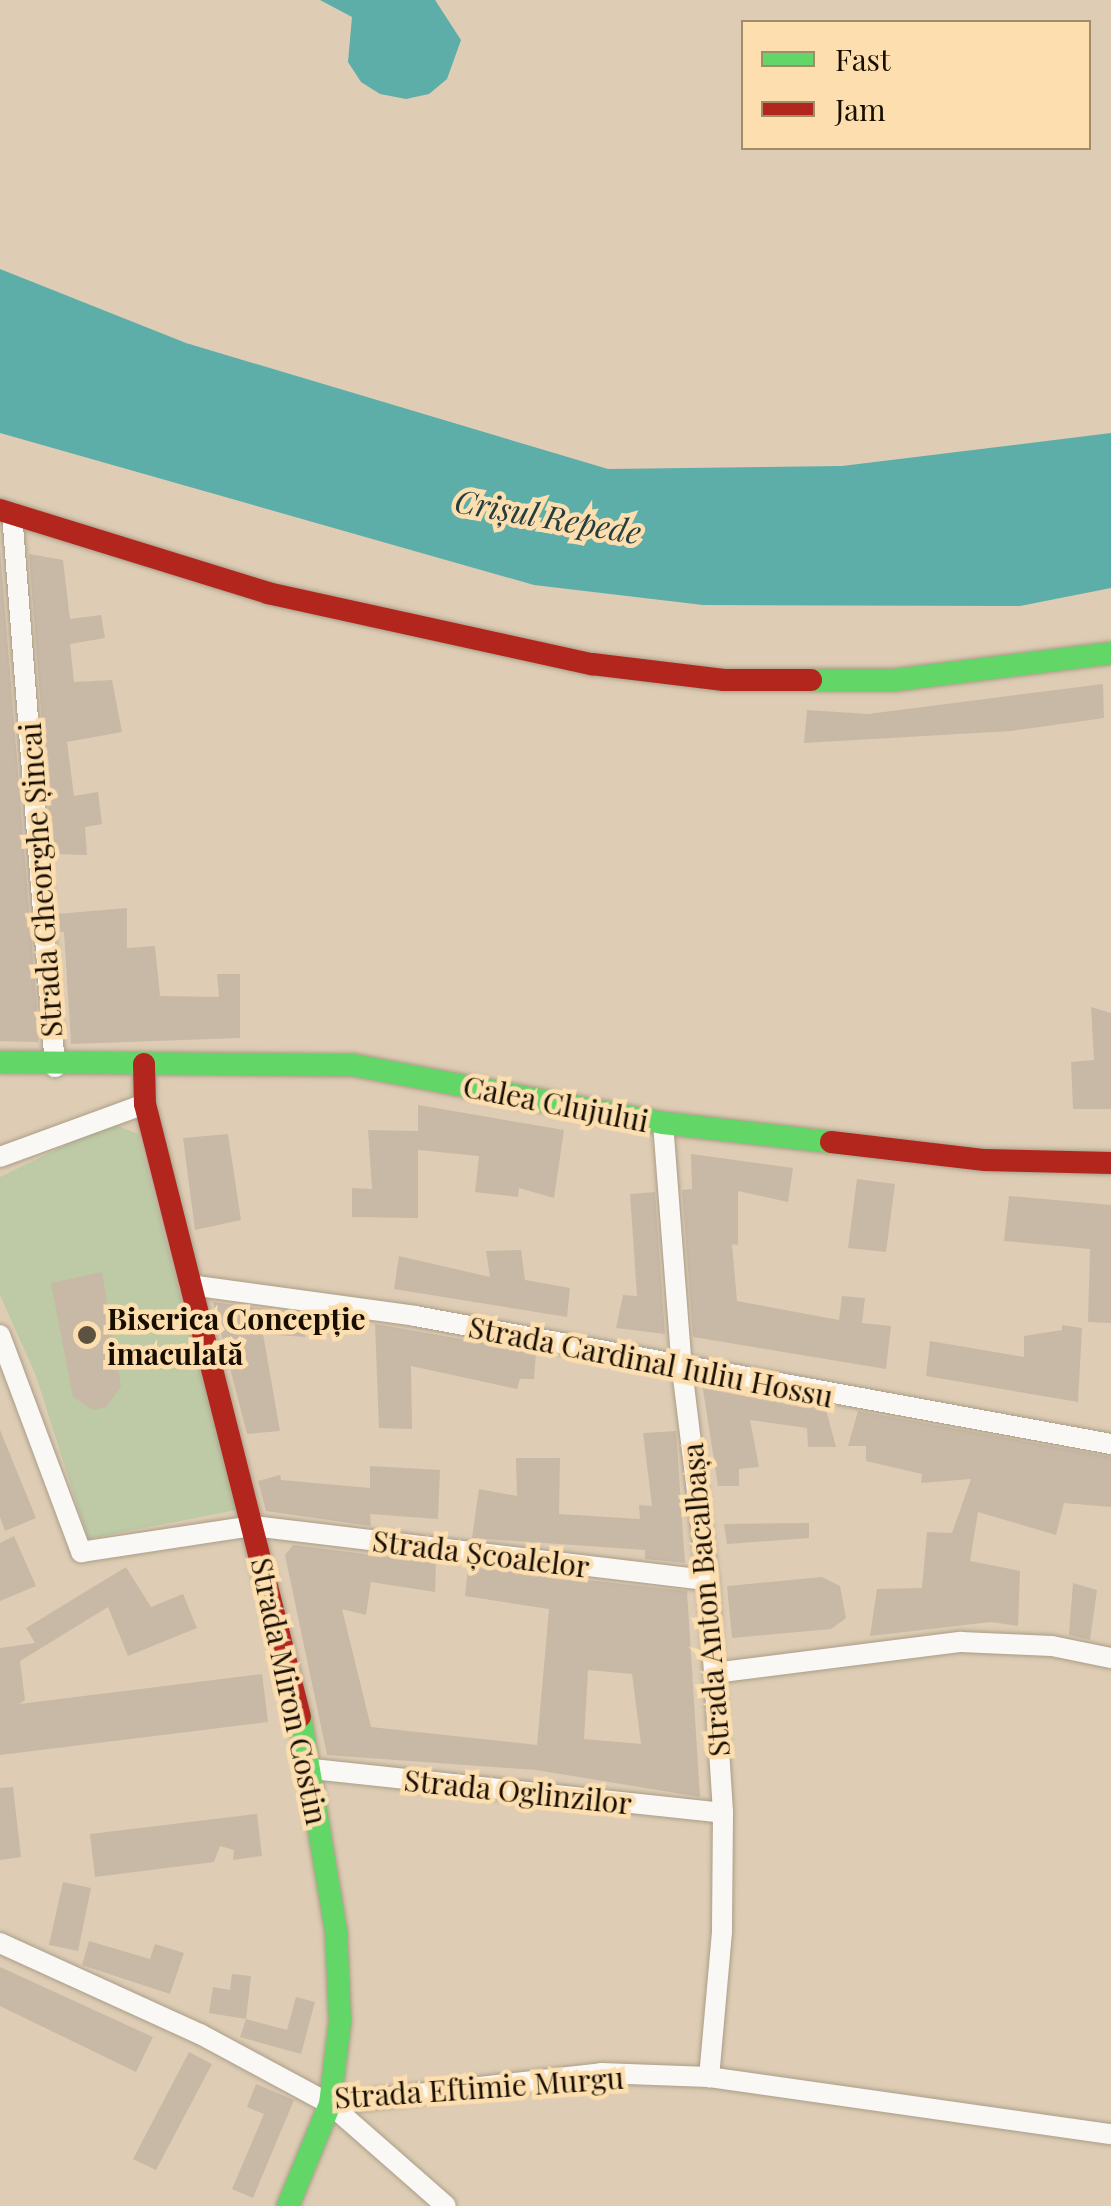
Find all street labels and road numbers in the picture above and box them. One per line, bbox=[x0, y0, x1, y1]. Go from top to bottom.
street label: Strada Gheorghe Șincai bbox=[11, 721, 69, 1039]
street label: Calea Clujului bbox=[460, 1067, 652, 1139]
street label: Strada Cardinal Iuliu Hossu bbox=[466, 1308, 836, 1414]
street label: Strada Anton Bacalbașa bbox=[673, 1441, 737, 1759]
street label: Strada Școalelor bbox=[370, 1522, 592, 1584]
street label: Strada Miron Costin bbox=[244, 1554, 336, 1828]
street label: Strada Oglinzilor bbox=[402, 1761, 634, 1821]
street label: Strada Eftimie Murgu bbox=[333, 2059, 625, 2115]

